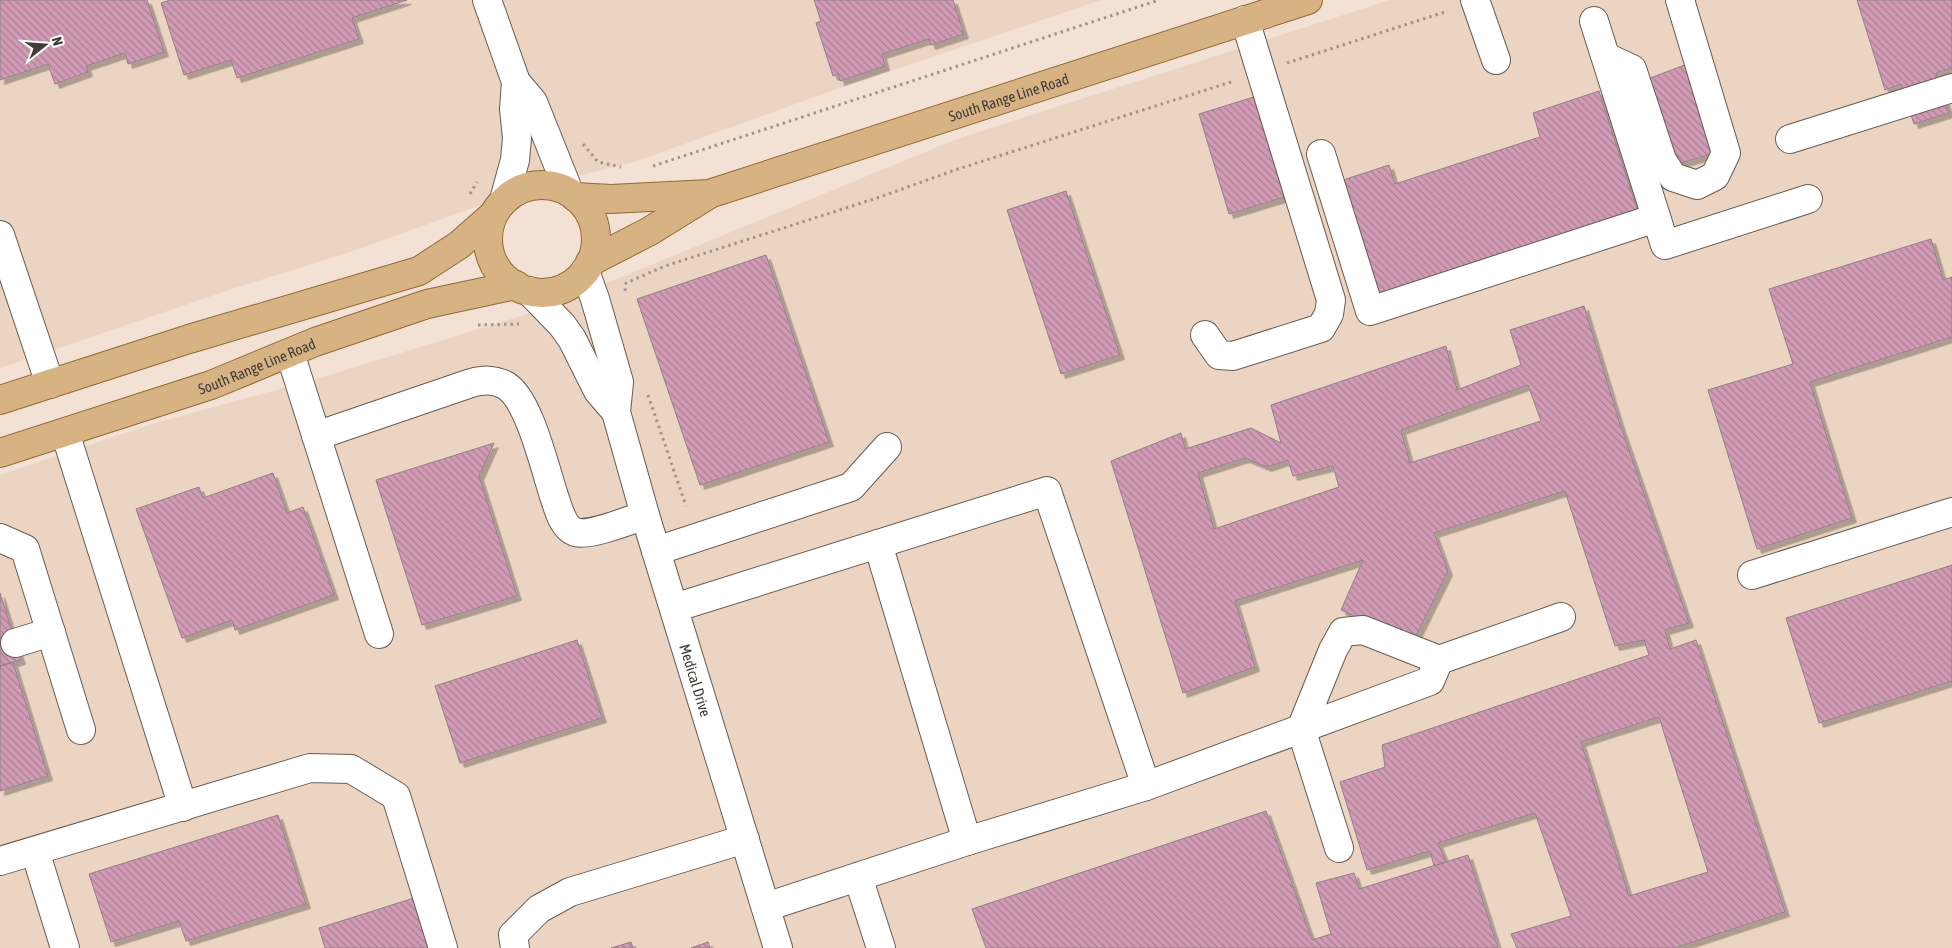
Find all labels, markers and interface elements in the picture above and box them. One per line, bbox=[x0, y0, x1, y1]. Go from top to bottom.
north arrow bbox=[20, 20, 70, 70]
text: N bbox=[49, 35, 66, 47]
street label: South Range Line Road bbox=[946, 70, 1071, 124]
street label: South Range Line Road bbox=[196, 334, 318, 397]
street label: Medical Drive bbox=[677, 642, 715, 719]

